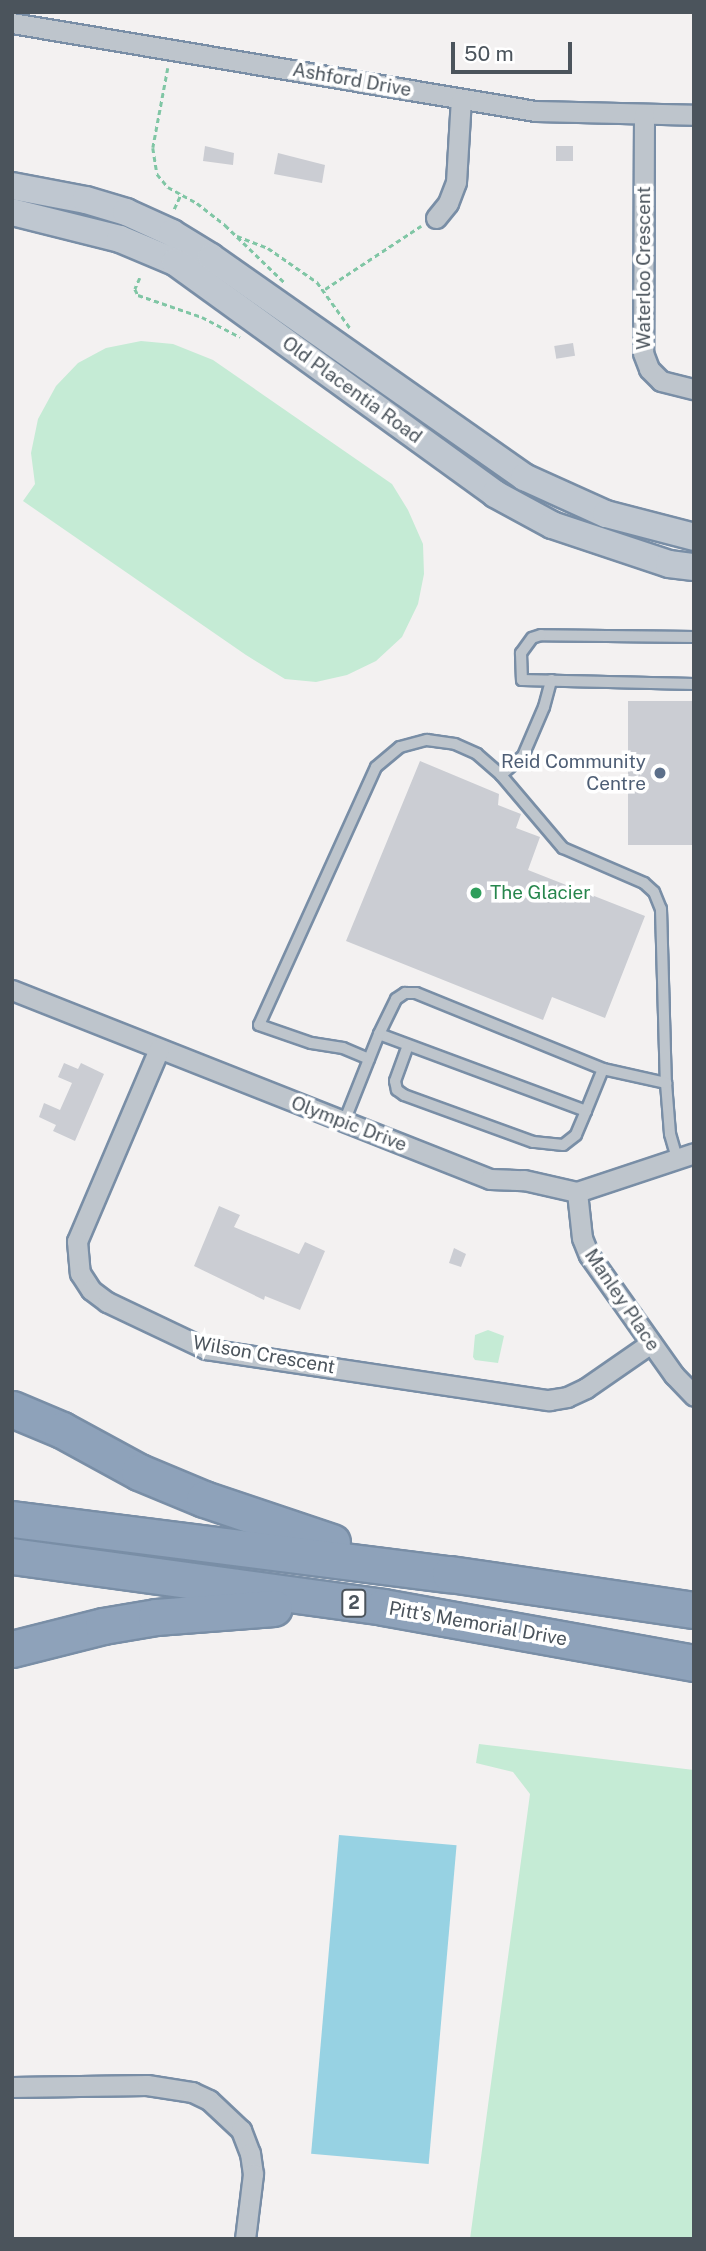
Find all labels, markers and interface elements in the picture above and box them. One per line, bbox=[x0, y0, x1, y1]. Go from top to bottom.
scale bar bbox=[454, 28, 575, 72]
text: 50 m bbox=[464, 41, 514, 66]
street label: Ashford Drive bbox=[291, 58, 413, 102]
street label: Waterloo Crescent bbox=[633, 186, 655, 350]
street label: Old Placentia Road bbox=[278, 332, 426, 448]
place label: Reid Community Centre bbox=[501, 751, 646, 795]
marker: Reid Community Centre bbox=[652, 765, 668, 781]
place label: The Glacier bbox=[490, 882, 591, 904]
marker: The Glacier bbox=[468, 885, 484, 901]
street label: Olympic Drive bbox=[288, 1091, 410, 1157]
street label: Manley Place bbox=[579, 1245, 665, 1355]
street label: Wilson Crescent bbox=[191, 1331, 337, 1379]
road number: 2 bbox=[340, 1588, 368, 1618]
street label: Pitt's Memorial Drive bbox=[387, 1597, 569, 1651]

